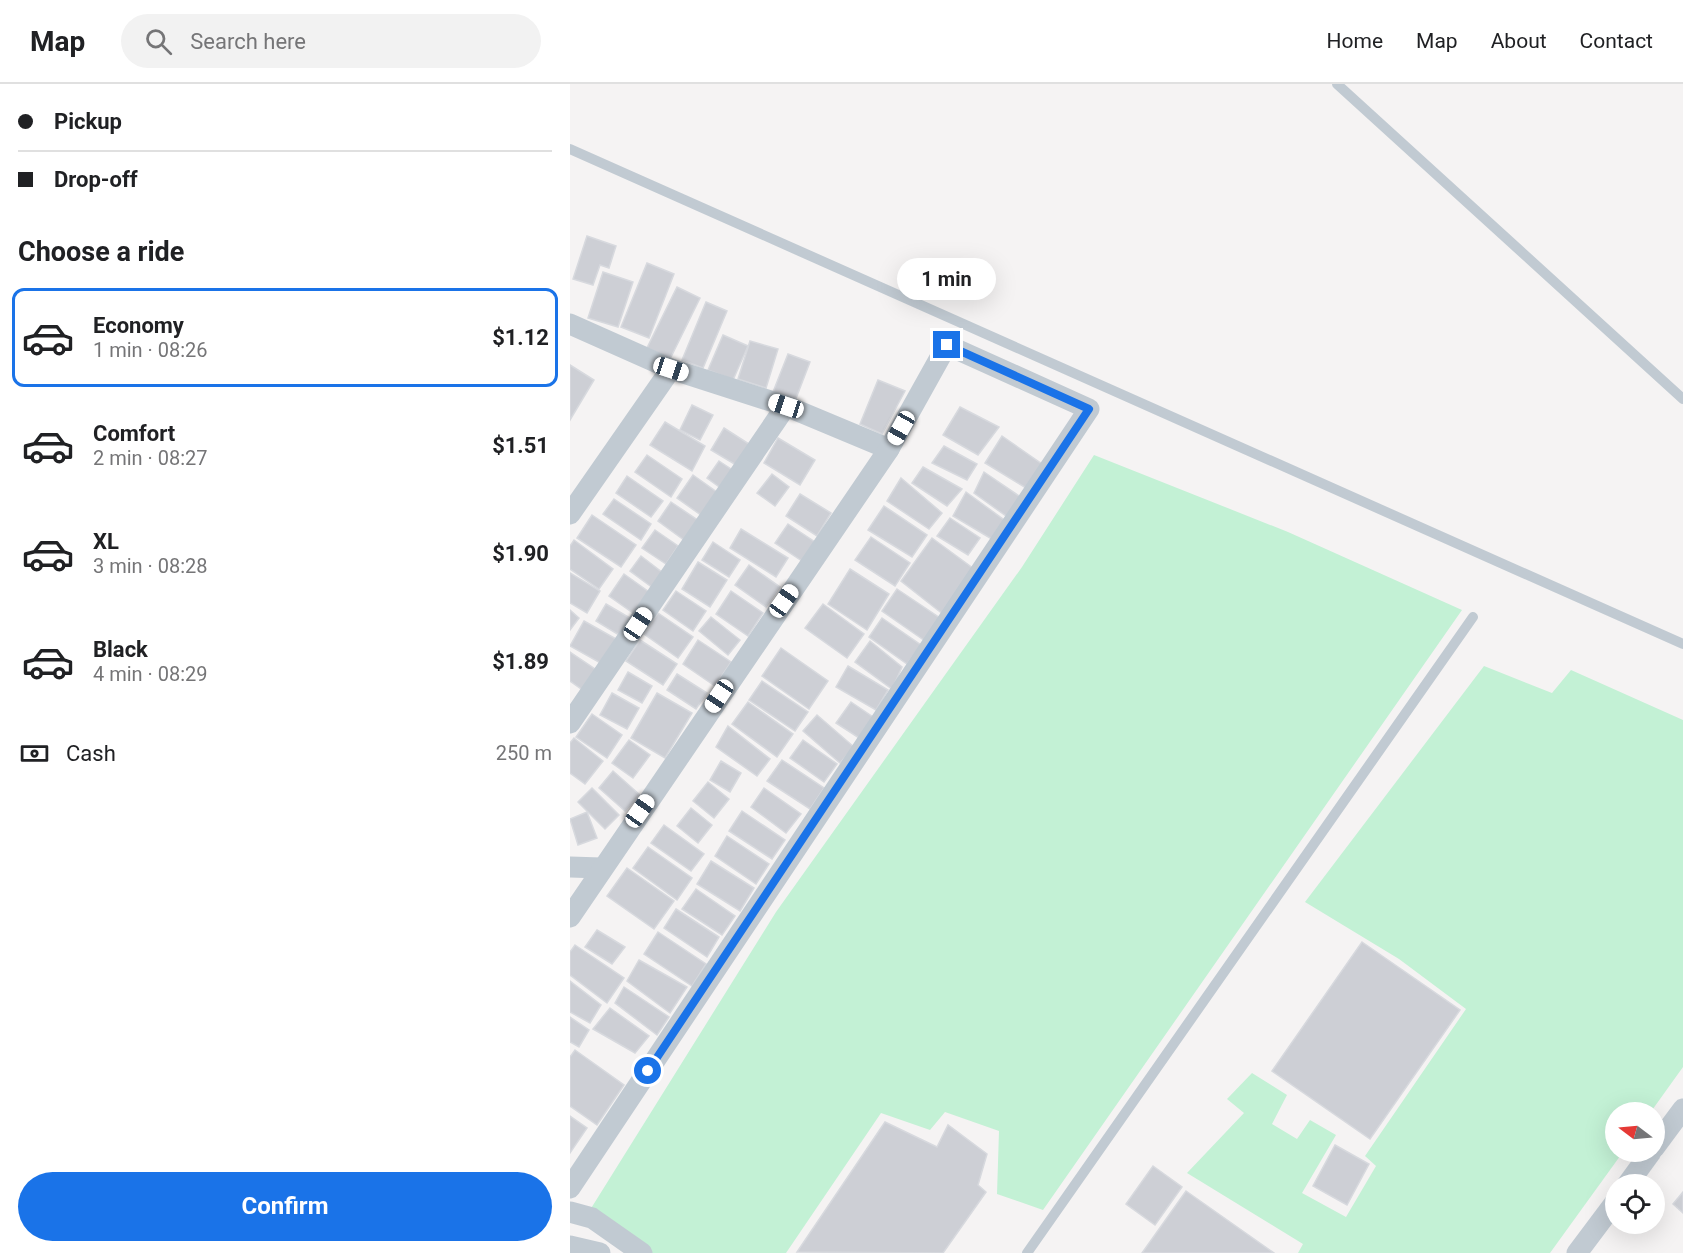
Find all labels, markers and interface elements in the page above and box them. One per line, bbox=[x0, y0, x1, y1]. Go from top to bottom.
search box bbox=[121, 14, 541, 68]
text: Map bbox=[30, 25, 85, 58]
icon: search bbox=[142, 25, 175, 58]
text: Search here bbox=[190, 29, 306, 54]
text: Home bbox=[1327, 29, 1383, 53]
text: Map bbox=[1416, 29, 1458, 53]
text: About bbox=[1491, 29, 1547, 53]
text: Contact bbox=[1580, 29, 1653, 53]
text: Pickup bbox=[54, 109, 122, 134]
text: Drop-off bbox=[54, 167, 138, 192]
text: Choose a ride bbox=[18, 236, 184, 268]
callout: 1 min bbox=[898, 258, 997, 300]
text: 1 min bbox=[921, 267, 972, 291]
icon: car bbox=[21, 311, 75, 365]
text: Economy bbox=[93, 313, 184, 338]
text: $1.12 bbox=[492, 325, 549, 350]
route end bbox=[933, 331, 960, 358]
text: 1 min · 08:26 bbox=[93, 338, 208, 362]
car bbox=[651, 355, 691, 383]
car bbox=[766, 392, 806, 420]
car bbox=[884, 408, 918, 448]
icon: car bbox=[21, 419, 75, 473]
text: Comfort bbox=[93, 421, 175, 446]
text: $1.51 bbox=[492, 433, 549, 458]
text: 2 min · 08:27 bbox=[93, 446, 208, 470]
icon: car bbox=[21, 527, 75, 581]
text: XL bbox=[93, 529, 119, 554]
text: $1.90 bbox=[492, 541, 549, 566]
text: 3 min · 08:28 bbox=[93, 554, 208, 578]
car bbox=[766, 581, 802, 621]
car bbox=[620, 604, 656, 644]
icon: car bbox=[21, 635, 75, 689]
text: Black bbox=[93, 637, 148, 662]
text: $1.89 bbox=[492, 649, 549, 674]
text: 4 min · 08:29 bbox=[93, 662, 208, 686]
car bbox=[701, 676, 737, 716]
icon: cash bbox=[18, 737, 51, 770]
text: Cash bbox=[66, 741, 116, 766]
text: 250 m bbox=[496, 741, 552, 765]
car bbox=[622, 791, 658, 831]
route start bbox=[634, 1057, 661, 1084]
north arrow bbox=[1605, 1102, 1665, 1162]
map controls bbox=[1605, 1102, 1665, 1234]
button: Confirm bbox=[18, 1172, 552, 1241]
button: locate bbox=[1605, 1174, 1665, 1234]

